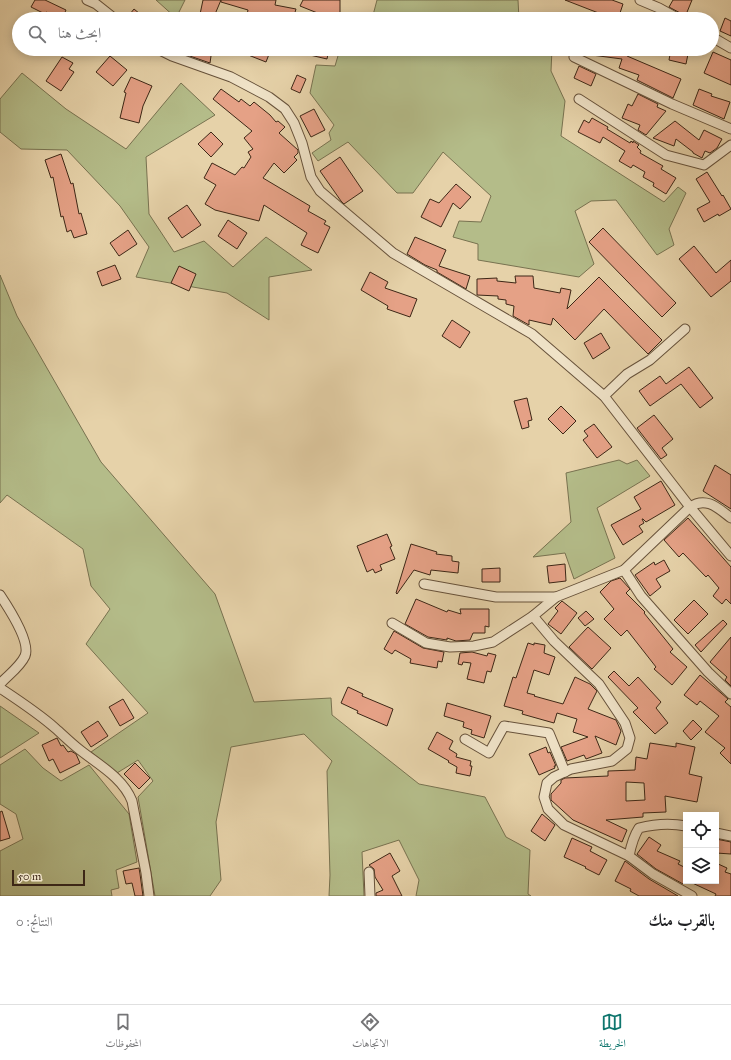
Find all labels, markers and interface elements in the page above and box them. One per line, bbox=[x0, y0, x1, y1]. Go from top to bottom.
search box bbox=[12, 12, 719, 56]
icon: search bbox=[26, 23, 48, 45]
text: ابحث هنا bbox=[58, 24, 101, 42]
map controls bbox=[683, 812, 719, 884]
button: locate bbox=[683, 812, 719, 848]
button: layers bbox=[683, 848, 719, 884]
scale bar bbox=[12, 868, 85, 887]
text: 50 m bbox=[18, 870, 41, 883]
text: بالقرب منك bbox=[649, 910, 715, 931]
text: النتائج: 0 bbox=[16, 914, 52, 930]
tab: المحفوظات bbox=[105, 1011, 141, 1054]
tab: الاتجاهات bbox=[352, 1011, 389, 1054]
tab: الخريطة bbox=[599, 1011, 626, 1054]

